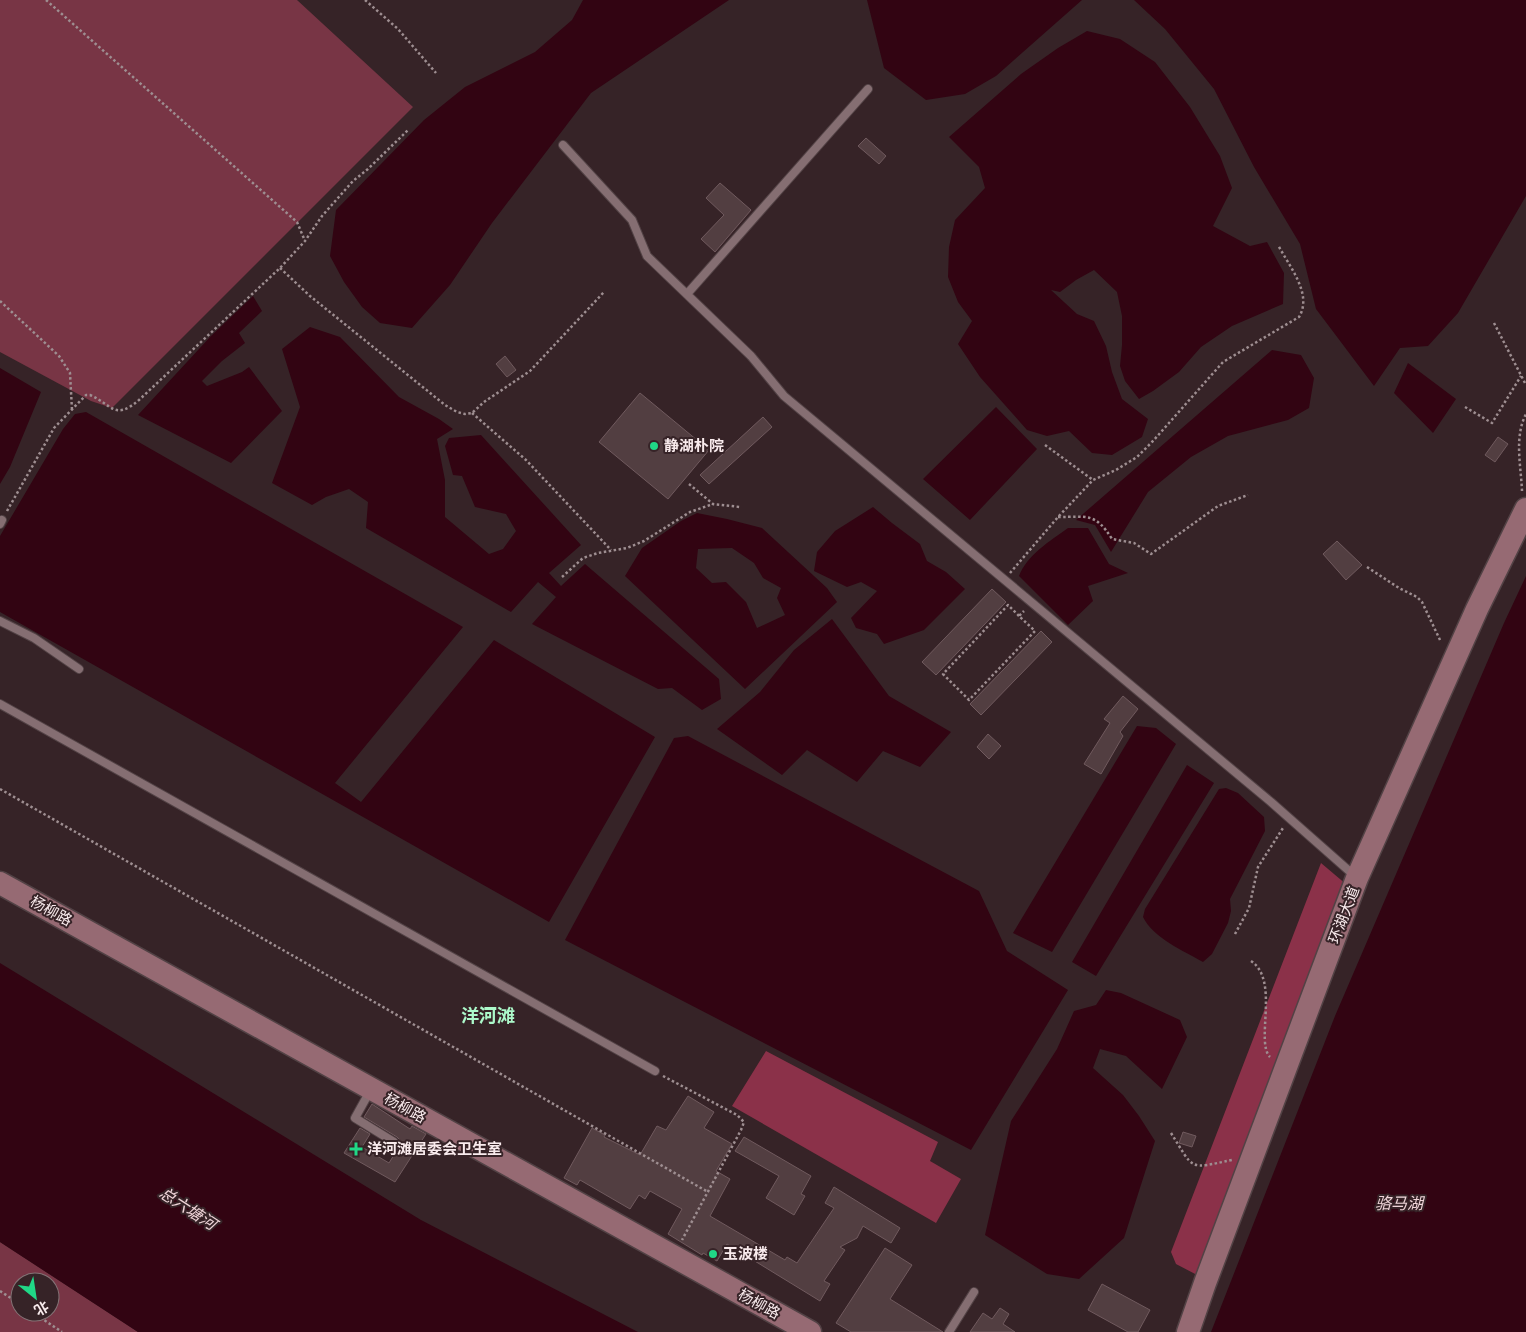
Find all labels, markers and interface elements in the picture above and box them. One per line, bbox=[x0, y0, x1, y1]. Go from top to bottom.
place label: 静湖朴院 bbox=[664, 437, 724, 454]
marker: 静湖朴院 bbox=[648, 440, 660, 452]
street label: 环湖大道 bbox=[1325, 884, 1362, 946]
street label: 杨柳路 bbox=[27, 892, 75, 929]
district label: 洋河滩 bbox=[461, 1005, 515, 1026]
street label: 杨柳路 bbox=[381, 1089, 429, 1126]
place label: 洋河滩居委会卫生室 bbox=[367, 1140, 502, 1157]
marker: 洋河滩居委会卫生室 bbox=[349, 1142, 363, 1156]
water label: 总六塘河 bbox=[156, 1183, 222, 1235]
water label: 骆马湖 bbox=[1375, 1194, 1426, 1213]
place label: 玉波楼 bbox=[723, 1245, 768, 1262]
marker: 玉波楼 bbox=[707, 1248, 719, 1260]
north arrow bbox=[10, 1272, 60, 1322]
street label: 杨柳路 bbox=[735, 1285, 783, 1322]
text: 北 bbox=[31, 1298, 52, 1319]

